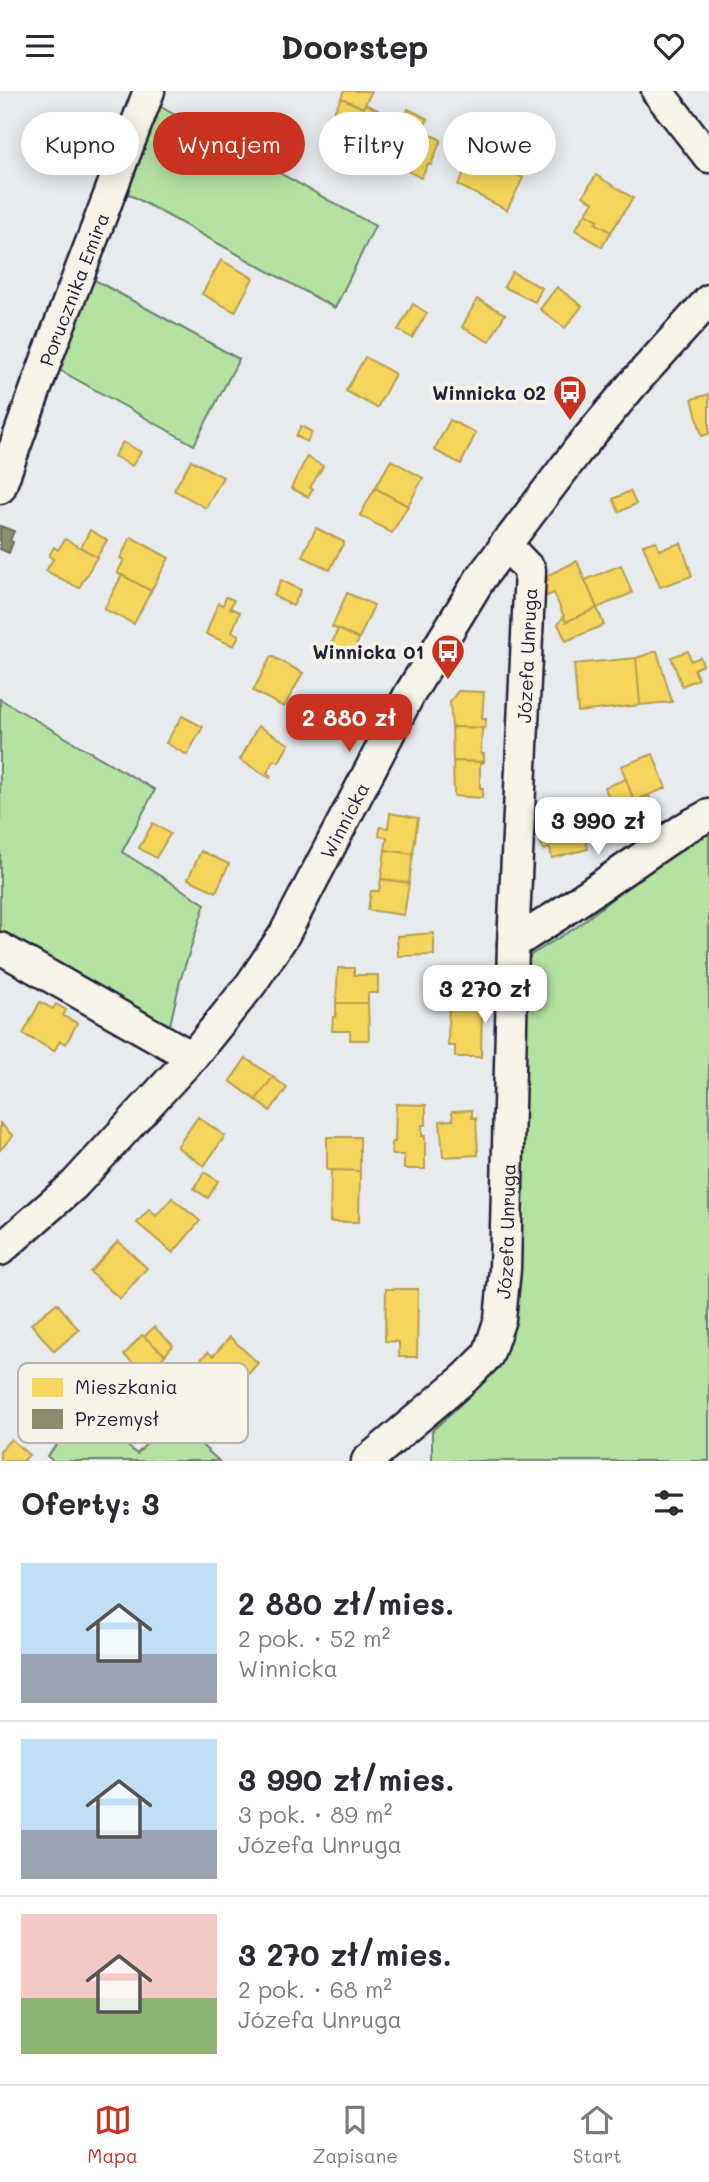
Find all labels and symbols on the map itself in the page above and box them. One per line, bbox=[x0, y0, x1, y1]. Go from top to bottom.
street label: Porucznika Emira bbox=[33, 209, 114, 369]
bus stop icon: Winnicka 02 bbox=[551, 373, 589, 422]
place label: Winnicka 02 bbox=[432, 380, 546, 405]
street label: Józefa Unruga bbox=[511, 587, 542, 724]
bus stop icon: Winnicka 01 bbox=[429, 632, 467, 681]
place label: Winnicka 01 bbox=[312, 639, 424, 664]
pin: 2 880 zł bbox=[277, 695, 421, 754]
street label: Winnicka bbox=[314, 778, 374, 863]
pin: 3 990 zł bbox=[526, 797, 670, 857]
pin: 3 270 zł bbox=[413, 965, 557, 1025]
street label: Józefa Unruga bbox=[490, 1163, 520, 1300]
legend bbox=[18, 1363, 248, 1443]
text: Mieszkania bbox=[75, 1374, 178, 1399]
text: Przemysł bbox=[75, 1406, 159, 1431]

